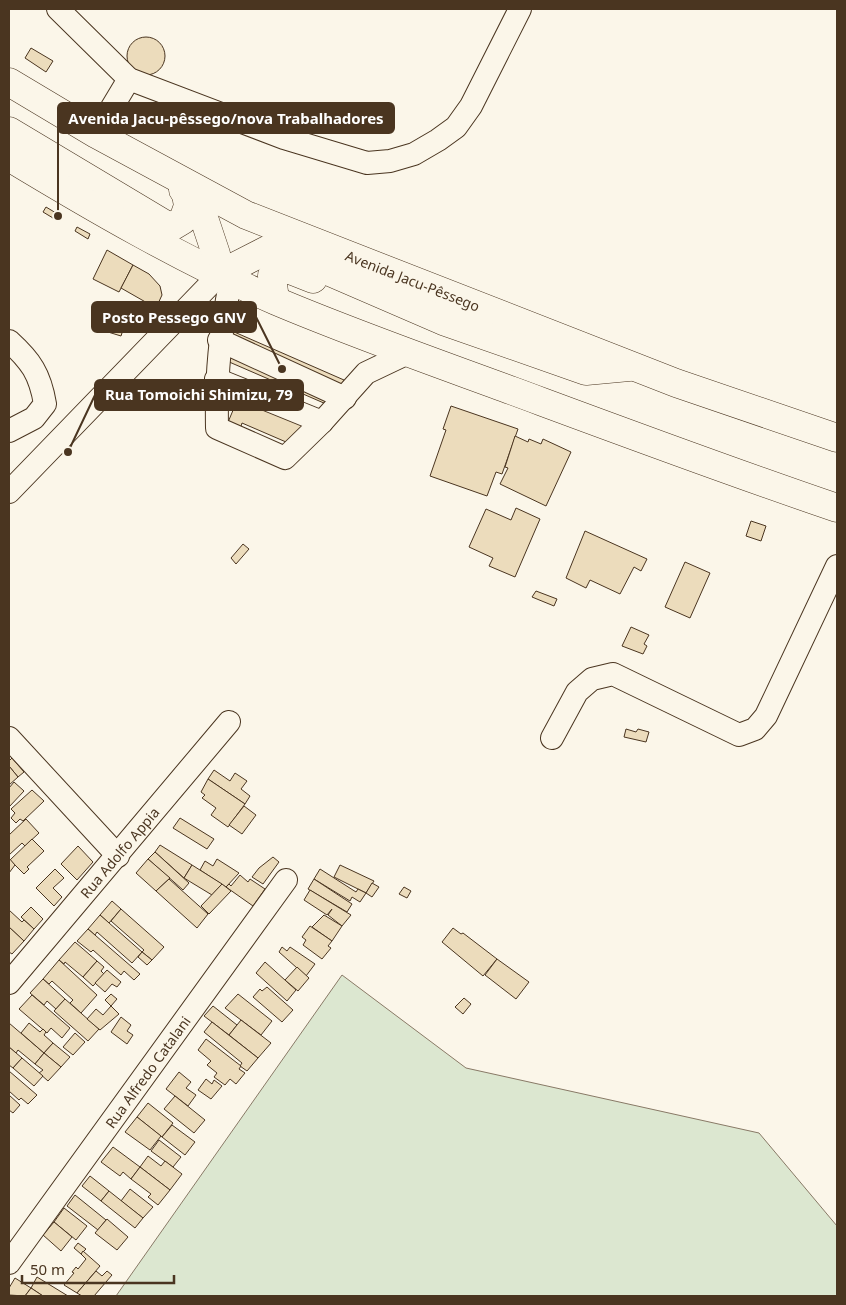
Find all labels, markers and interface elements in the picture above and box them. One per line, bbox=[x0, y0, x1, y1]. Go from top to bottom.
callout: Avenida Jacu-pêssego/nova Trabalhadores bbox=[58, 103, 394, 133]
text: Avenida Jacu-pêssego/nova Trabalhadores bbox=[68, 108, 384, 128]
street label: Avenida Jacu-Pêssego bbox=[343, 245, 483, 315]
callout: Posto Pessego GNV bbox=[92, 302, 256, 332]
text: Posto Pessego GNV bbox=[102, 307, 246, 327]
callout: Rua Tomoichi Shimizu, 79 bbox=[95, 380, 303, 410]
text: Rua Tomoichi Shimizu, 79 bbox=[105, 384, 293, 404]
street label: Rua Adolfo Appia bbox=[75, 803, 163, 902]
street label: Rua Alfredo Catalani bbox=[100, 1012, 194, 1132]
scale bar bbox=[22, 1252, 175, 1284]
text: 50 m bbox=[30, 1259, 65, 1279]

